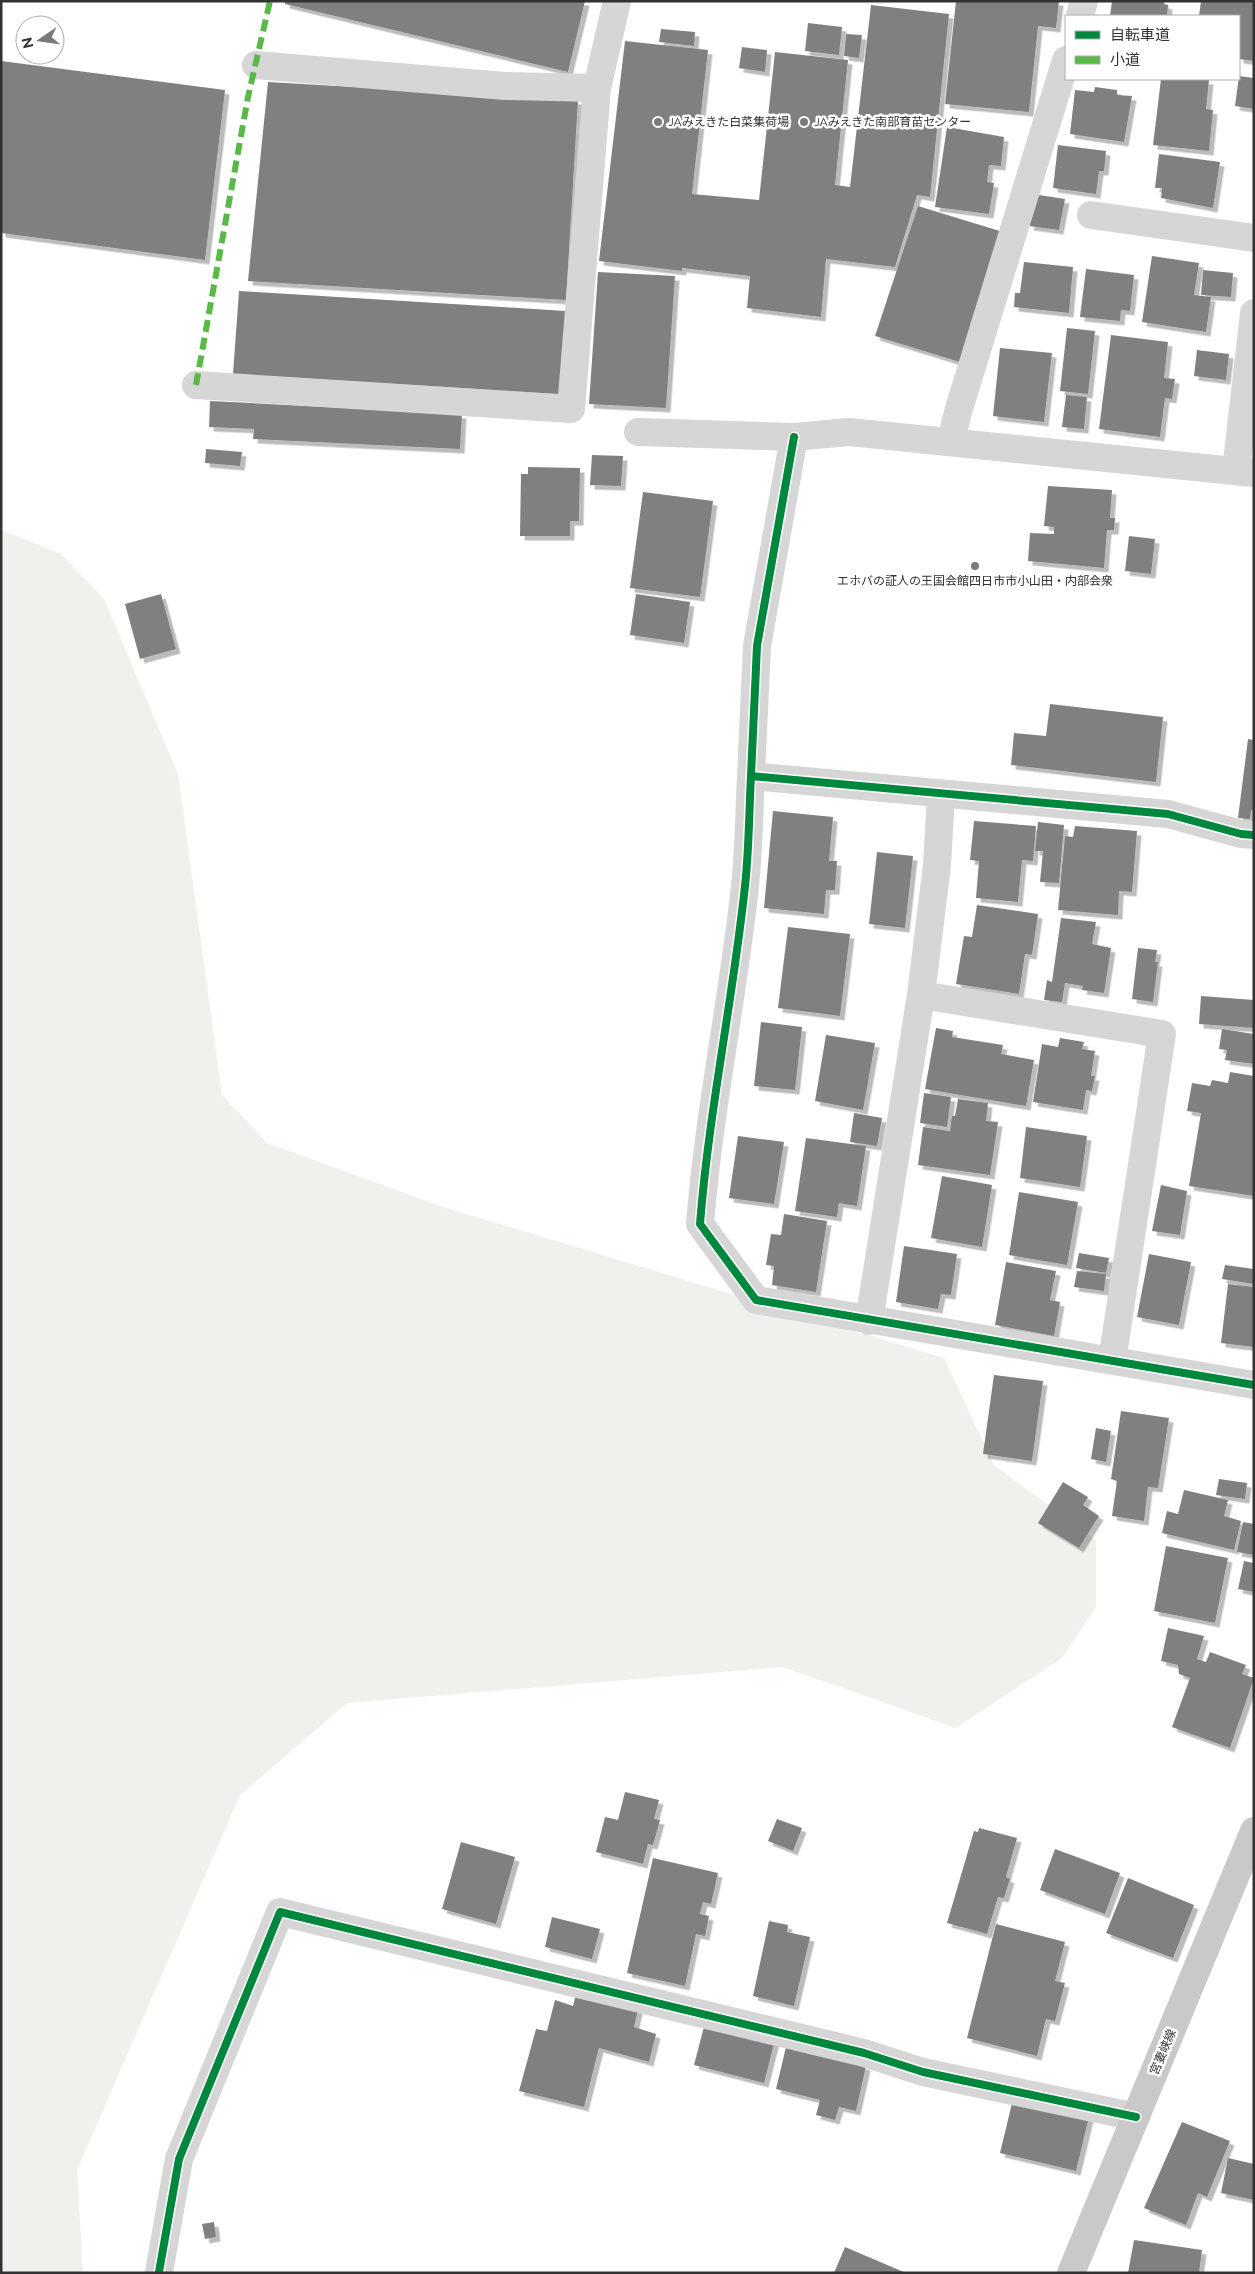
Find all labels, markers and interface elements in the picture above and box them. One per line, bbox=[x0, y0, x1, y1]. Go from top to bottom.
north arrow bbox=[15, 15, 65, 65]
legend bbox=[1065, 15, 1240, 80]
text: 自転車道 bbox=[1110, 26, 1170, 44]
text: N bbox=[18, 36, 36, 50]
text: 小道 bbox=[1110, 51, 1140, 69]
place label: JAみえきた白菜集荷場 bbox=[668, 115, 789, 129]
place label: JAみえきた南部育苗センター bbox=[814, 115, 971, 129]
marker: JAみえきた白菜集荷場 bbox=[652, 116, 664, 128]
marker: JAみえきた南部育苗センター bbox=[798, 116, 810, 128]
marker: エホバの証人の王国会館四日市市小山田・内部会衆 bbox=[969, 560, 981, 572]
place label: エホバの証人の王国会館四日市市小山田・内部会衆 bbox=[837, 574, 1113, 588]
street label: 宮妻峡線 bbox=[1147, 2027, 1179, 2077]

